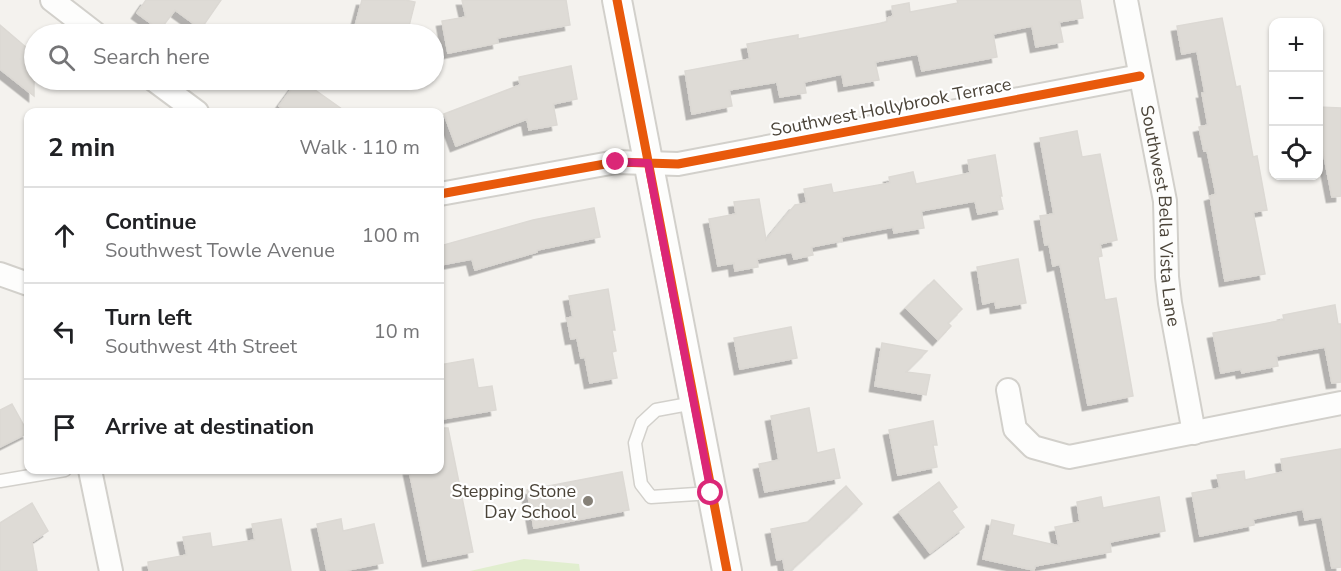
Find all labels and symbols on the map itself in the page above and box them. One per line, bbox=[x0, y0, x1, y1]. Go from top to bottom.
street label: Southwest Hollybrook Terrace bbox=[769, 72, 1013, 142]
street label: Southwest Bella Vista Lane bbox=[1135, 103, 1186, 328]
route end bbox=[602, 148, 628, 174]
place label: Stepping Stone Day School bbox=[452, 479, 577, 524]
route start bbox=[697, 479, 723, 505]
marker: Stepping Stone Day School bbox=[581, 494, 595, 508]

